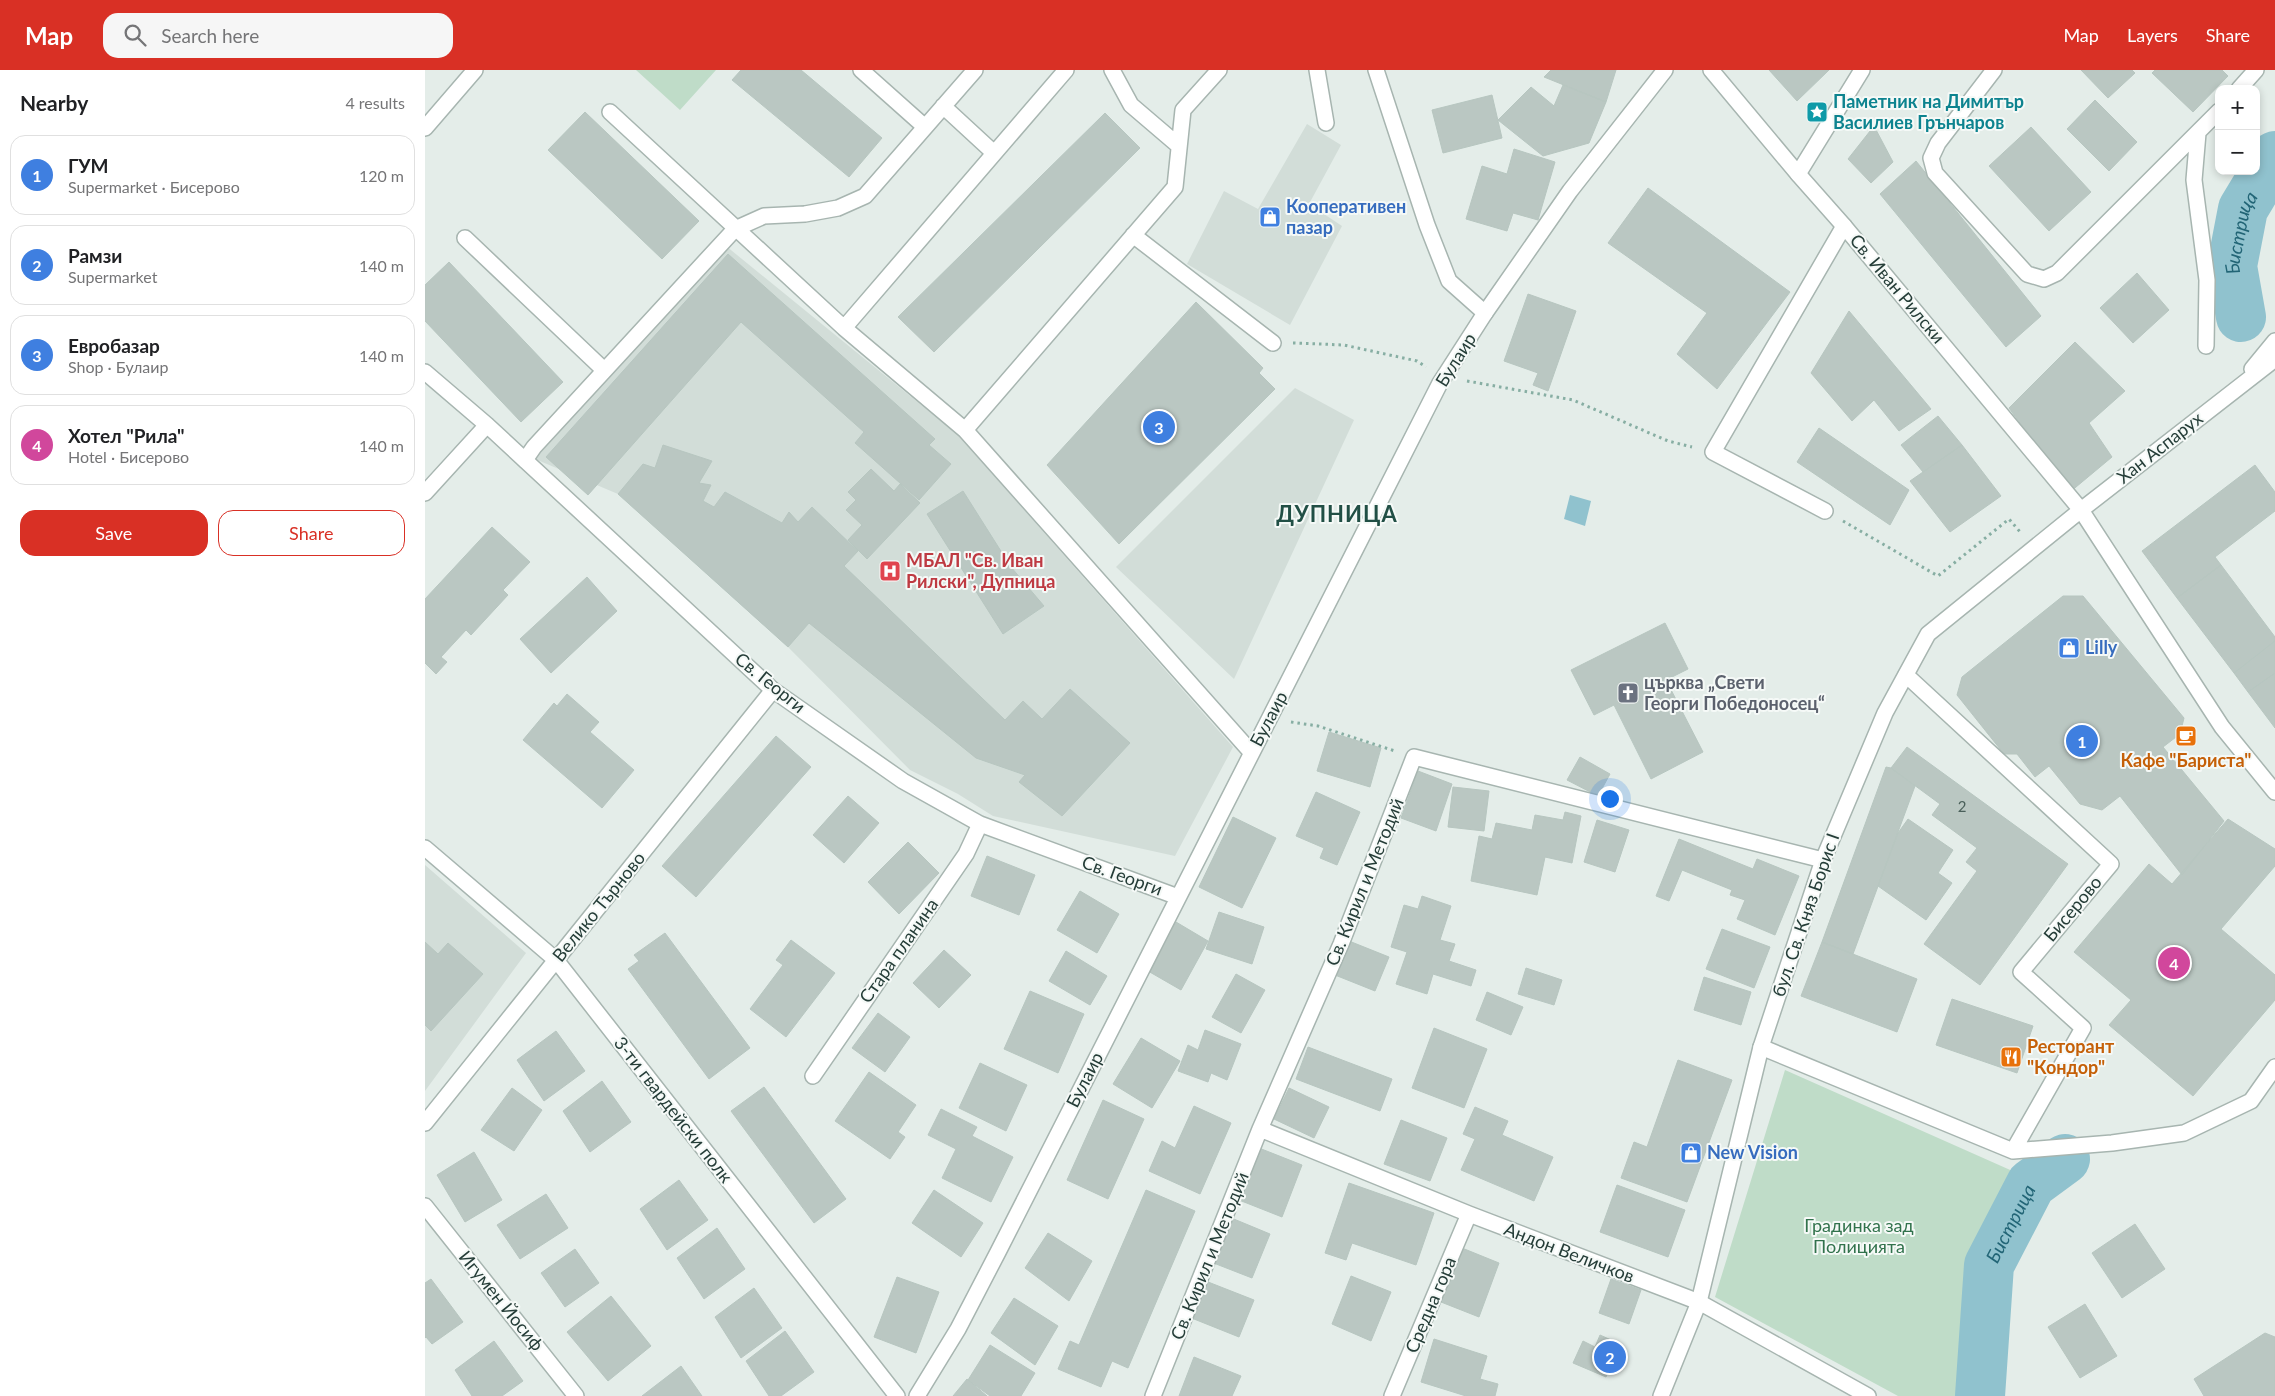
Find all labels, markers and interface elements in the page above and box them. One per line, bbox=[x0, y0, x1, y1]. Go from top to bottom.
search box bbox=[103, 13, 453, 58]
text: Map bbox=[25, 21, 73, 50]
icon: search bbox=[121, 21, 149, 49]
text: Search here bbox=[161, 24, 259, 47]
text: Map bbox=[2063, 24, 2099, 46]
text: Layers bbox=[2127, 24, 2178, 46]
text: Share bbox=[2206, 24, 2250, 46]
map controls bbox=[2215, 85, 2260, 175]
button: + bbox=[2215, 85, 2260, 130]
text: Nearby bbox=[20, 90, 88, 115]
place label: Паметник на Димитър Василиев Грънчаров bbox=[1833, 90, 2024, 133]
text: 4 results bbox=[345, 93, 405, 112]
place icon: Паметник на Димитър Василиев Грънчаров bbox=[1805, 100, 1829, 124]
button: − bbox=[2215, 130, 2260, 175]
text: ГУМ bbox=[68, 154, 109, 177]
text: 1 bbox=[32, 166, 42, 185]
text: 120 m bbox=[359, 166, 404, 185]
text: Supermarket · Бисерово bbox=[68, 177, 240, 196]
water label: Бистрица bbox=[2220, 187, 2262, 276]
place label: Кооперативен пазар bbox=[1286, 195, 1406, 238]
shop icon: Кооперативен пазар bbox=[1258, 205, 1282, 229]
street label: Св. Иван Рилски bbox=[1846, 229, 1950, 347]
text: Рамзи bbox=[68, 244, 122, 267]
text: 2 bbox=[32, 256, 42, 275]
text: 140 m bbox=[359, 256, 404, 275]
text: Supermarket bbox=[68, 267, 157, 286]
street label: Булаир bbox=[1430, 329, 1480, 390]
text: Евробазар bbox=[68, 334, 160, 357]
text: 3 bbox=[32, 346, 42, 365]
text: 140 m bbox=[359, 346, 404, 365]
text: Shop · Булаир bbox=[68, 357, 168, 376]
street label: Хан Аспарух bbox=[2112, 407, 2207, 488]
pin: 3 bbox=[1143, 408, 1175, 446]
text: Хотел "Рила" bbox=[68, 424, 185, 447]
text: 4 bbox=[32, 436, 42, 455]
text: 140 m bbox=[359, 436, 404, 455]
text: Hotel · Бисерово bbox=[68, 447, 189, 466]
district label: ДУПНИЦА bbox=[1276, 500, 1398, 527]
button: Save bbox=[20, 510, 208, 556]
button: Share bbox=[218, 510, 405, 556]
place label: МБАЛ "Св. Иван Рилски", Дупница bbox=[906, 549, 1055, 592]
hospital icon: МБАЛ "Св. Иван Рилски", Дупница bbox=[878, 559, 902, 583]
shop icon: Lilly bbox=[2057, 636, 2081, 660]
place label: Lilly bbox=[2085, 636, 2118, 658]
street label: Св. Георги bbox=[731, 647, 810, 717]
place label: църква „Свети Георги Победоносец“ bbox=[1644, 671, 1825, 714]
church icon: църква „Свети Георги Победоносец“ bbox=[1616, 681, 1640, 705]
street label: Булаир bbox=[1245, 687, 1292, 750]
pin: 1 bbox=[2066, 722, 2098, 760]
cafe icon: Кафе "Бариста" bbox=[2174, 724, 2198, 748]
place label: Кафе "Бариста" bbox=[2121, 749, 2251, 771]
your location bbox=[1597, 786, 1623, 812]
street label: Св. Кирил и Методий bbox=[1320, 795, 1408, 969]
house number: 2 bbox=[1958, 797, 1966, 815]
street label: бул. Св. Княз Борис I bbox=[1767, 830, 1843, 999]
street label: Велико Търново bbox=[547, 847, 649, 966]
street label: Св. Георги bbox=[1079, 850, 1166, 900]
street label: Бисерово bbox=[2039, 871, 2106, 946]
street label: Стара планина bbox=[854, 894, 942, 1007]
pin: 4 bbox=[2158, 944, 2190, 982]
street label: 3-ти гвардейски полк bbox=[610, 1032, 738, 1187]
place label: Ресторант "Кондор" bbox=[2027, 1035, 2115, 1078]
restaurant icon: Ресторант "Кондор" bbox=[1999, 1045, 2023, 1069]
street label: Булаир bbox=[1061, 1048, 1107, 1111]
shop icon: New Vision bbox=[1679, 1141, 1703, 1165]
place label: New Vision bbox=[1707, 1141, 1798, 1163]
street label: Св. Кирил и Методий bbox=[1165, 1169, 1253, 1343]
water label: Бистрица bbox=[1980, 1180, 2040, 1266]
park label: Градинка зад Полицията bbox=[1804, 1214, 1914, 1257]
street label: Андон Величков bbox=[1501, 1217, 1638, 1287]
street label: Игумен Йосиф bbox=[455, 1246, 549, 1355]
street label: Средна гора bbox=[1400, 1253, 1460, 1356]
pin: 2 bbox=[1594, 1338, 1626, 1376]

